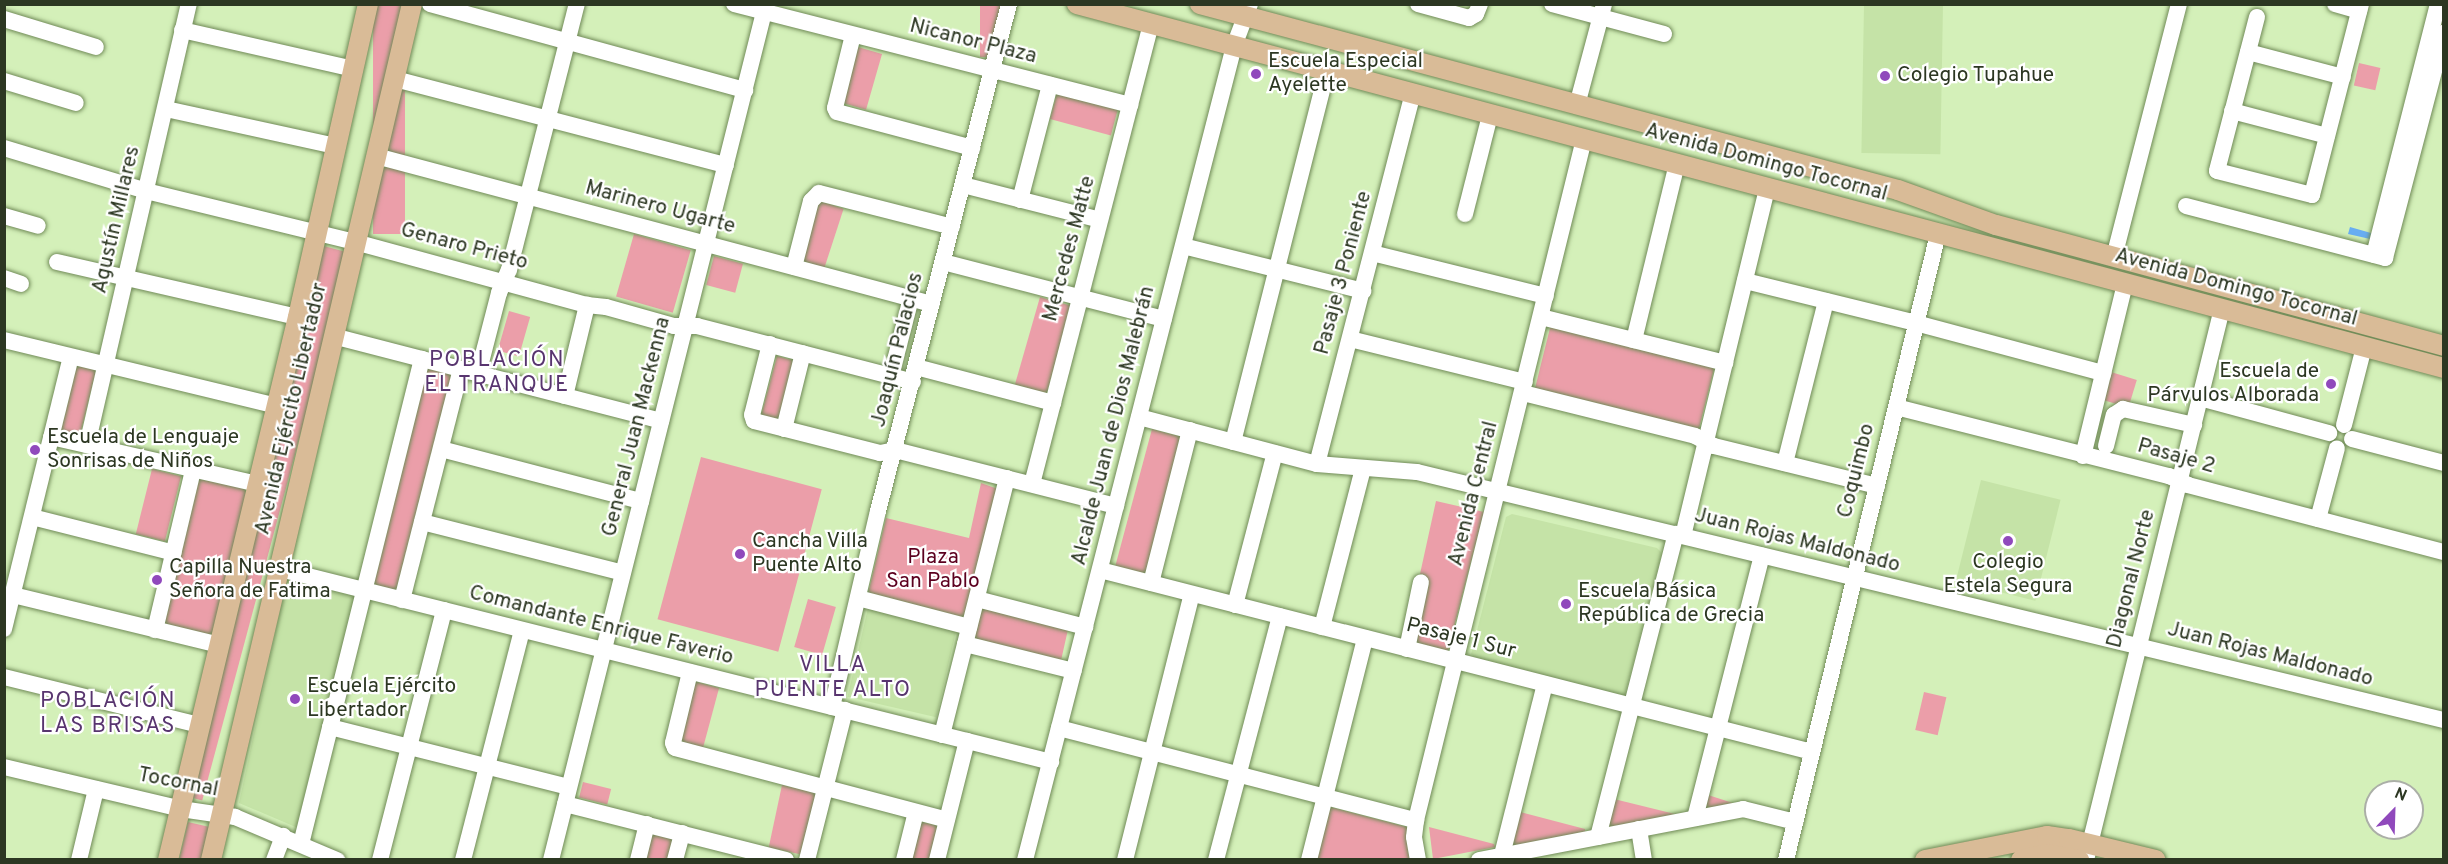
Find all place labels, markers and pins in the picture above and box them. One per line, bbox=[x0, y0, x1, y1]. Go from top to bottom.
place label: Escuela Especial Ayelette bbox=[1268, 49, 1423, 99]
place label: Colegio Tupahue bbox=[1897, 63, 2055, 89]
marker: Escuela Especial Ayelette bbox=[1249, 67, 1263, 81]
marker: Colegio Tupahue bbox=[1878, 69, 1892, 83]
place label: Escuela de Párvulos Alborada bbox=[2147, 359, 2319, 409]
marker: Escuela de Párvulos Alborada bbox=[2324, 377, 2338, 391]
place label: Escuela de Lenguaje Sonrisas de Niños bbox=[47, 425, 239, 475]
marker: Escuela de Lenguaje Sonrisas de Niños bbox=[28, 443, 42, 457]
place label: Cancha Villa Puente Alto bbox=[752, 529, 869, 579]
marker: Colegio Estela Segura bbox=[2001, 534, 2015, 548]
marker: Cancha Villa Puente Alto bbox=[733, 547, 747, 561]
place label: Colegio Estela Segura bbox=[1944, 550, 2072, 600]
place label: Capilla Nuestra Señora de Fatima bbox=[169, 555, 331, 605]
marker: Capilla Nuestra Señora de Fatima bbox=[150, 573, 164, 587]
place label: Escuela Básica República de Grecia bbox=[1578, 579, 1764, 629]
marker: Escuela Básica República de Grecia bbox=[1559, 597, 1573, 611]
place label: Escuela Ejército Libertador bbox=[307, 674, 456, 724]
marker: Escuela Ejército Libertador bbox=[288, 692, 302, 706]

